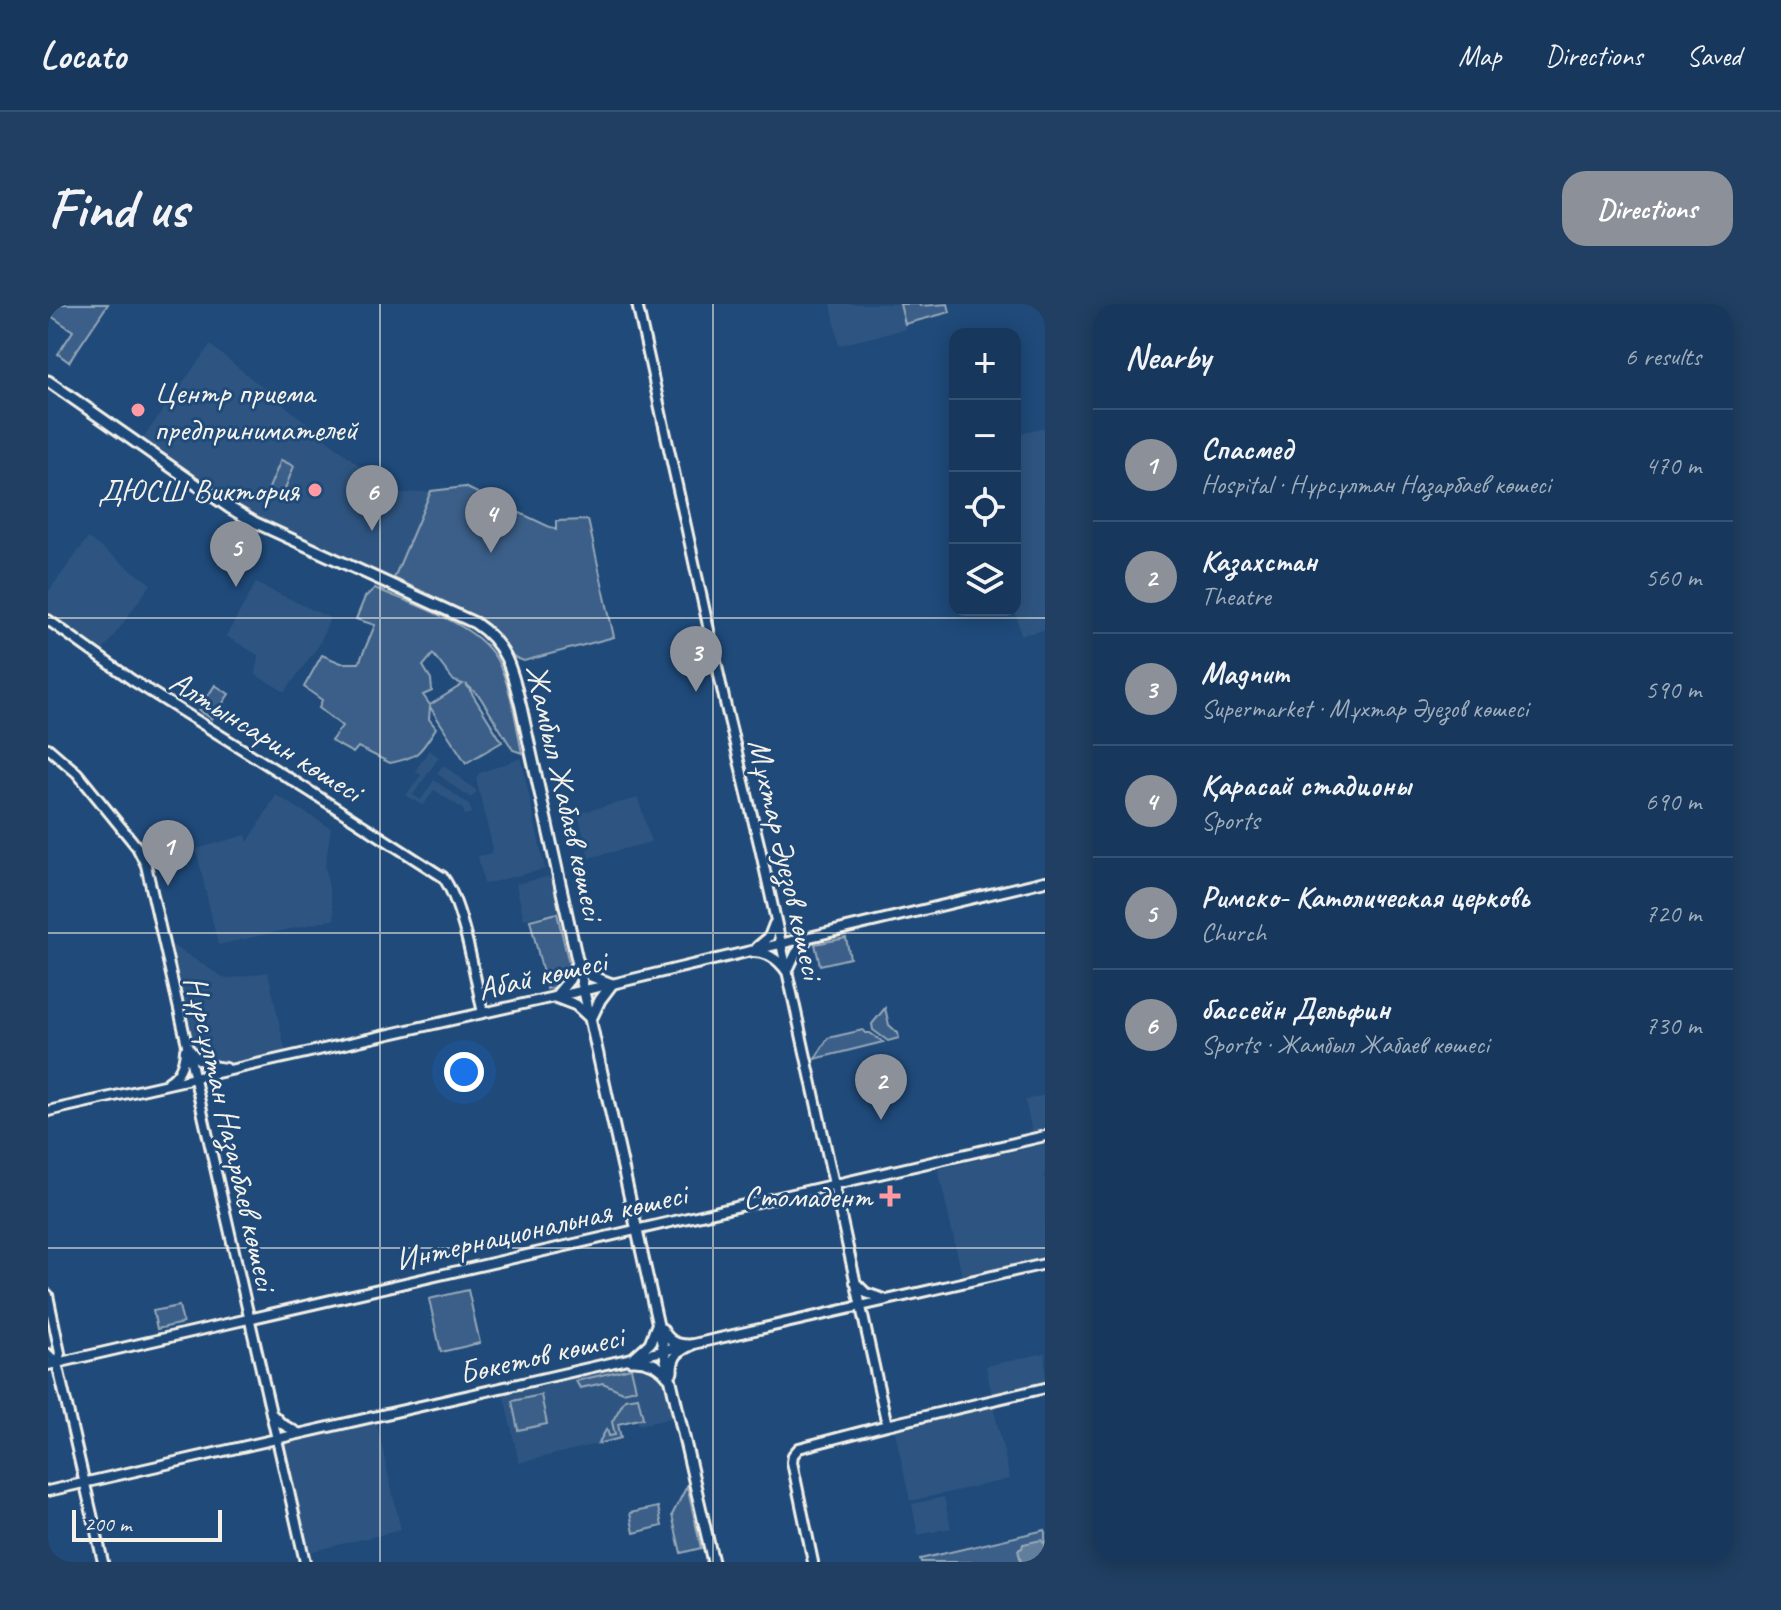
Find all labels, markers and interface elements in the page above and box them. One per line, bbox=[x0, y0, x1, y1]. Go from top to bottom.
text: Locato bbox=[40, 32, 126, 79]
text: Map bbox=[1458, 38, 1501, 73]
text: Directions bbox=[1545, 38, 1643, 73]
text: Saved bbox=[1687, 38, 1741, 73]
button: Directions bbox=[1562, 171, 1733, 246]
text: Find us bbox=[48, 173, 188, 244]
map controls bbox=[949, 328, 1021, 616]
button: + bbox=[949, 328, 1021, 400]
text: Nearby bbox=[1125, 335, 1211, 378]
text: 6 results bbox=[1625, 340, 1701, 373]
place label: Центр приема предпринимателей bbox=[154, 372, 359, 450]
button: − bbox=[949, 400, 1021, 472]
marker: Центр приема предпринимателей bbox=[129, 401, 147, 419]
text: Спасмед bbox=[1201, 430, 1293, 468]
text: 1 bbox=[1145, 449, 1157, 482]
text: 470 m bbox=[1645, 449, 1701, 482]
pin: 6 bbox=[346, 465, 398, 531]
text: Hospital · Нұрсұлтан Назарбаев көшесі bbox=[1201, 468, 1551, 501]
place label: ДЮСШ Виктория bbox=[98, 470, 300, 511]
button: locate bbox=[949, 472, 1021, 544]
marker: ДЮСШ Виктория bbox=[306, 481, 324, 499]
pin: 4 bbox=[465, 487, 517, 553]
pin: 5 bbox=[210, 521, 262, 587]
text: Казахстан bbox=[1201, 542, 1317, 580]
button: layers bbox=[949, 544, 1021, 616]
text: 2 bbox=[1145, 561, 1157, 594]
text: 560 m bbox=[1645, 561, 1701, 594]
text: Theatre bbox=[1201, 580, 1271, 613]
pin: 3 bbox=[670, 626, 722, 692]
text: Magnum bbox=[1201, 654, 1289, 692]
street label: Жамбыл Жабаев көшесі bbox=[516, 660, 615, 928]
street label: Алтынсарин көшесі bbox=[162, 661, 373, 814]
text: 3 bbox=[1145, 673, 1157, 706]
text: 590 m bbox=[1645, 673, 1701, 706]
text: Supermarket · Мұхтар Әуезов көшесі bbox=[1201, 692, 1528, 725]
street label: Мұхтар Әуезов көшесі bbox=[738, 735, 834, 987]
text: Қарасай стадионы bbox=[1201, 766, 1411, 804]
text: 4 bbox=[1145, 785, 1157, 818]
text: 690 m bbox=[1645, 785, 1701, 818]
text: Sports bbox=[1201, 804, 1259, 837]
pin: 1 bbox=[142, 820, 194, 886]
text: Римско- Католическая церковь bbox=[1201, 878, 1529, 916]
text: 5 bbox=[1145, 897, 1157, 930]
text: 720 m bbox=[1645, 897, 1701, 930]
text: Church bbox=[1201, 916, 1266, 949]
street label: Абай көшесі bbox=[474, 939, 614, 1010]
street label: Нұрсұлтан Назарбаев көшесі bbox=[175, 972, 288, 1298]
text: бассейн Дельфин bbox=[1201, 990, 1390, 1028]
text: 6 bbox=[1145, 1009, 1157, 1042]
text: 730 m bbox=[1645, 1009, 1701, 1042]
text: Sports · Жамбыл Жабаев көшесі bbox=[1201, 1028, 1489, 1061]
your location bbox=[444, 1052, 484, 1092]
pin: 2 bbox=[855, 1054, 907, 1120]
street label: Интернациональная көшесі bbox=[391, 1173, 695, 1280]
place label: Стомадент bbox=[743, 1176, 874, 1217]
marker: Стомадент bbox=[879, 1185, 901, 1207]
street label: Бөкетов көшесі bbox=[455, 1315, 631, 1394]
scale bar bbox=[72, 1506, 222, 1542]
text: 200 m bbox=[84, 1510, 131, 1538]

